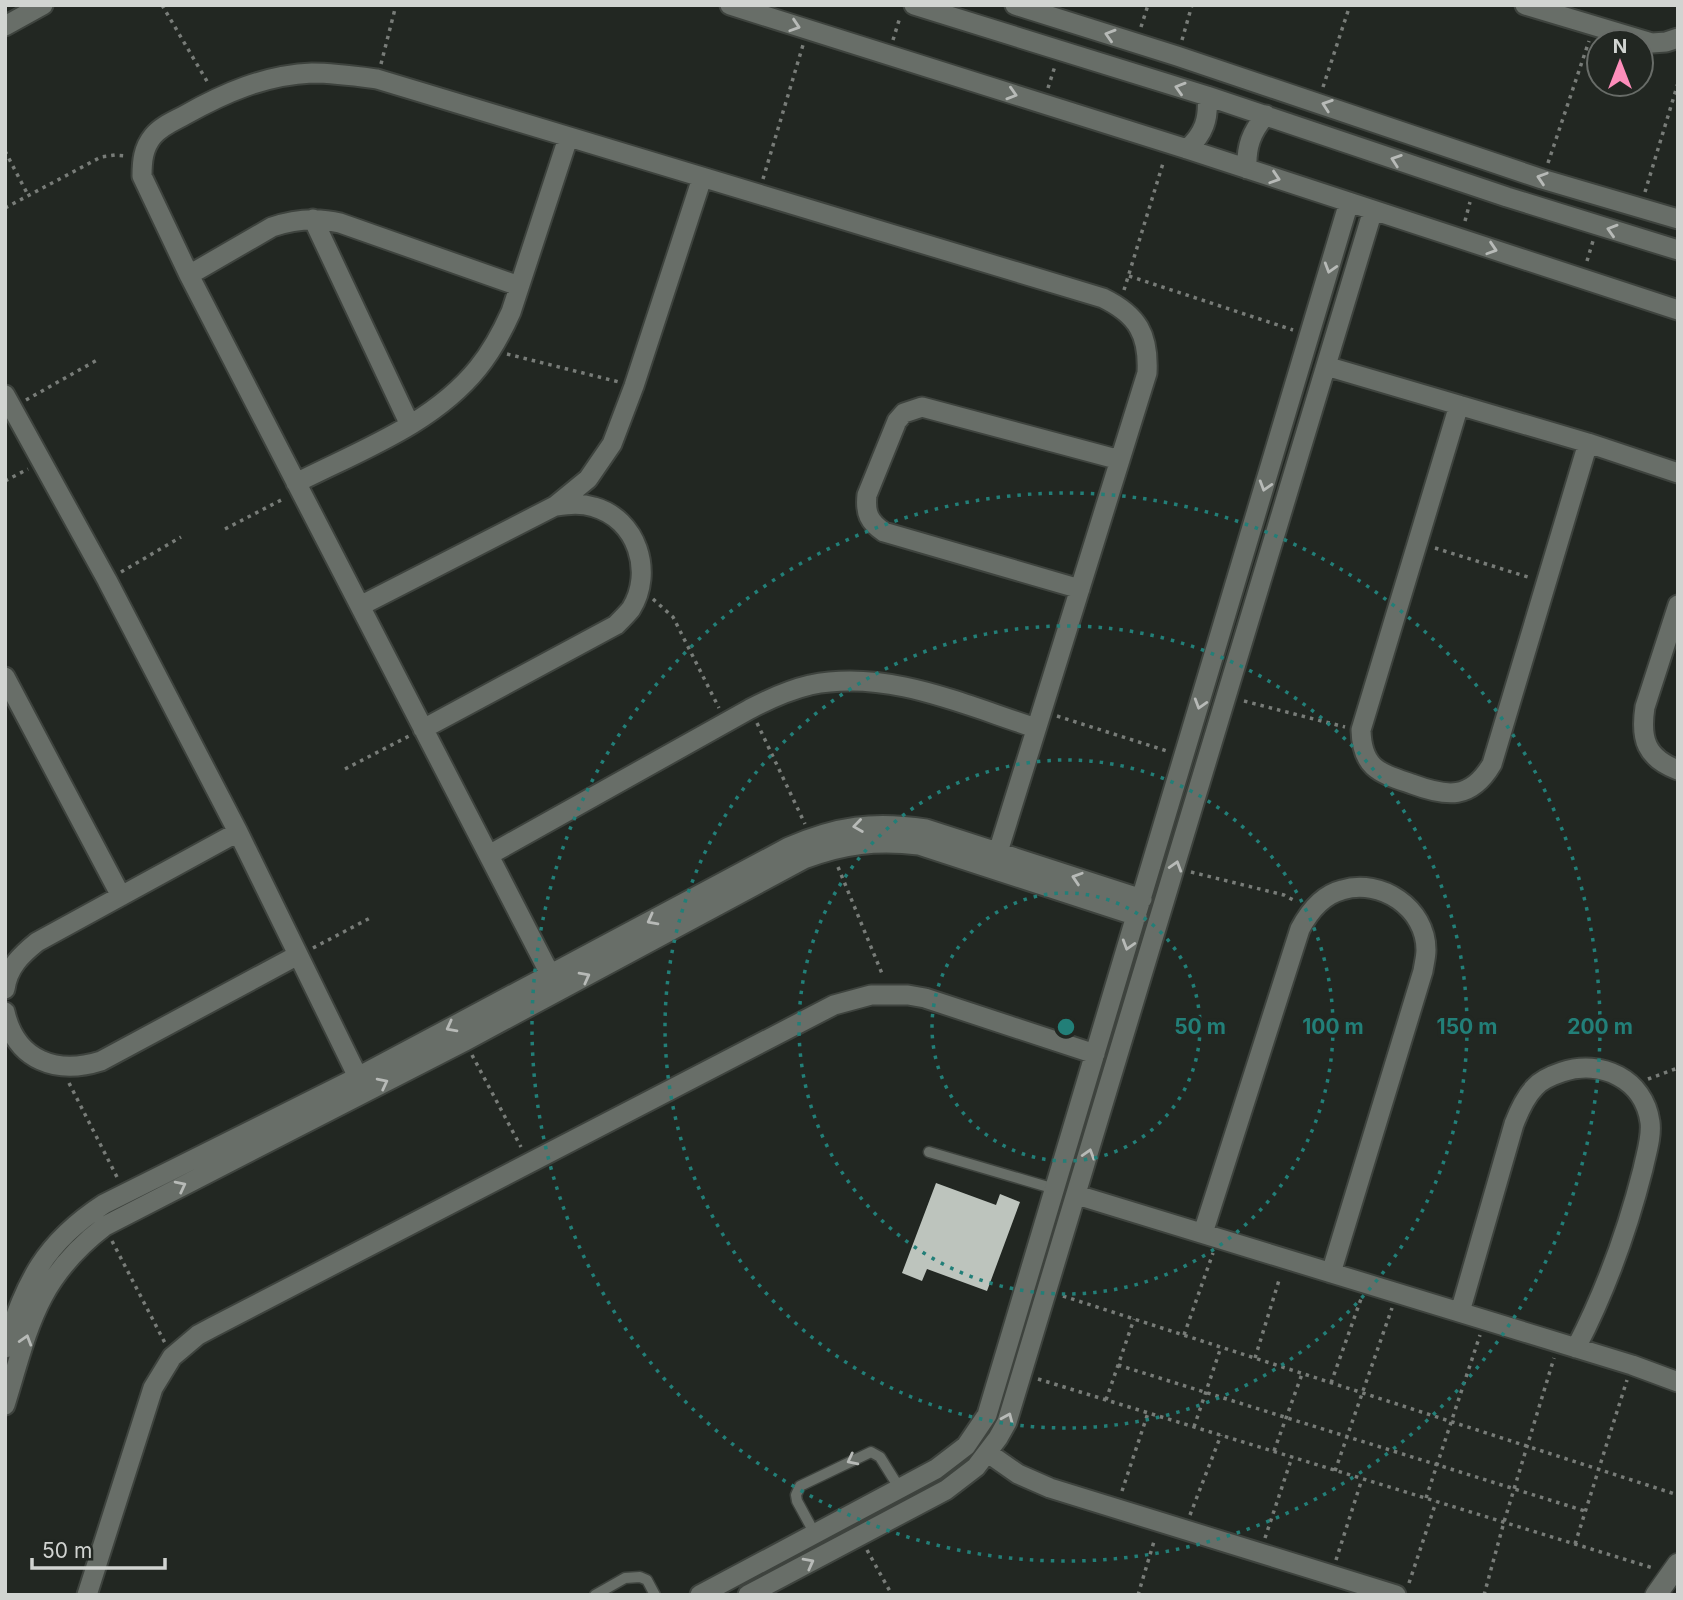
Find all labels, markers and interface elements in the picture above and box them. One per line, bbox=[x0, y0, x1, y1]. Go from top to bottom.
one-way arrow bbox=[789, 17, 801, 32]
north arrow bbox=[1585, 28, 1655, 98]
one-way arrow bbox=[1104, 29, 1116, 44]
text: N bbox=[1613, 35, 1627, 58]
one-way arrow bbox=[1175, 82, 1187, 96]
one-way arrow bbox=[1006, 86, 1018, 101]
one-way arrow bbox=[1321, 99, 1333, 113]
one-way arrow bbox=[1391, 153, 1403, 168]
one-way arrow bbox=[1269, 170, 1281, 185]
one-way arrow bbox=[1536, 172, 1548, 187]
one-way arrow bbox=[1607, 224, 1619, 239]
one-way arrow bbox=[1485, 241, 1497, 255]
one-way arrow bbox=[1323, 262, 1338, 274]
one-way arrow bbox=[1258, 480, 1273, 492]
one-way arrow bbox=[1193, 698, 1208, 710]
one-way arrow bbox=[852, 819, 864, 834]
one-way arrow bbox=[1167, 860, 1182, 872]
one-way arrow bbox=[1071, 871, 1083, 886]
one-way arrow bbox=[647, 912, 659, 925]
one-way arrow bbox=[1122, 939, 1137, 951]
one-way arrow bbox=[578, 972, 590, 985]
text: 50 m bbox=[1174, 1014, 1226, 1039]
text: 100 m bbox=[1302, 1014, 1364, 1039]
text: 150 m bbox=[1437, 1014, 1497, 1039]
text: 200 m bbox=[1567, 1014, 1633, 1039]
centre of rings bbox=[1054, 1015, 1078, 1039]
one-way arrow bbox=[446, 1019, 458, 1032]
one-way arrow bbox=[376, 1077, 389, 1091]
one-way arrow bbox=[1080, 1148, 1095, 1160]
one-way arrow bbox=[174, 1181, 186, 1195]
one-way arrow bbox=[17, 1334, 32, 1346]
one-way arrow bbox=[1000, 1413, 1014, 1425]
one-way arrow bbox=[847, 1451, 859, 1465]
scale bar bbox=[32, 1526, 164, 1570]
text: 50 m bbox=[42, 1538, 92, 1563]
one-way arrow bbox=[802, 1558, 814, 1571]

